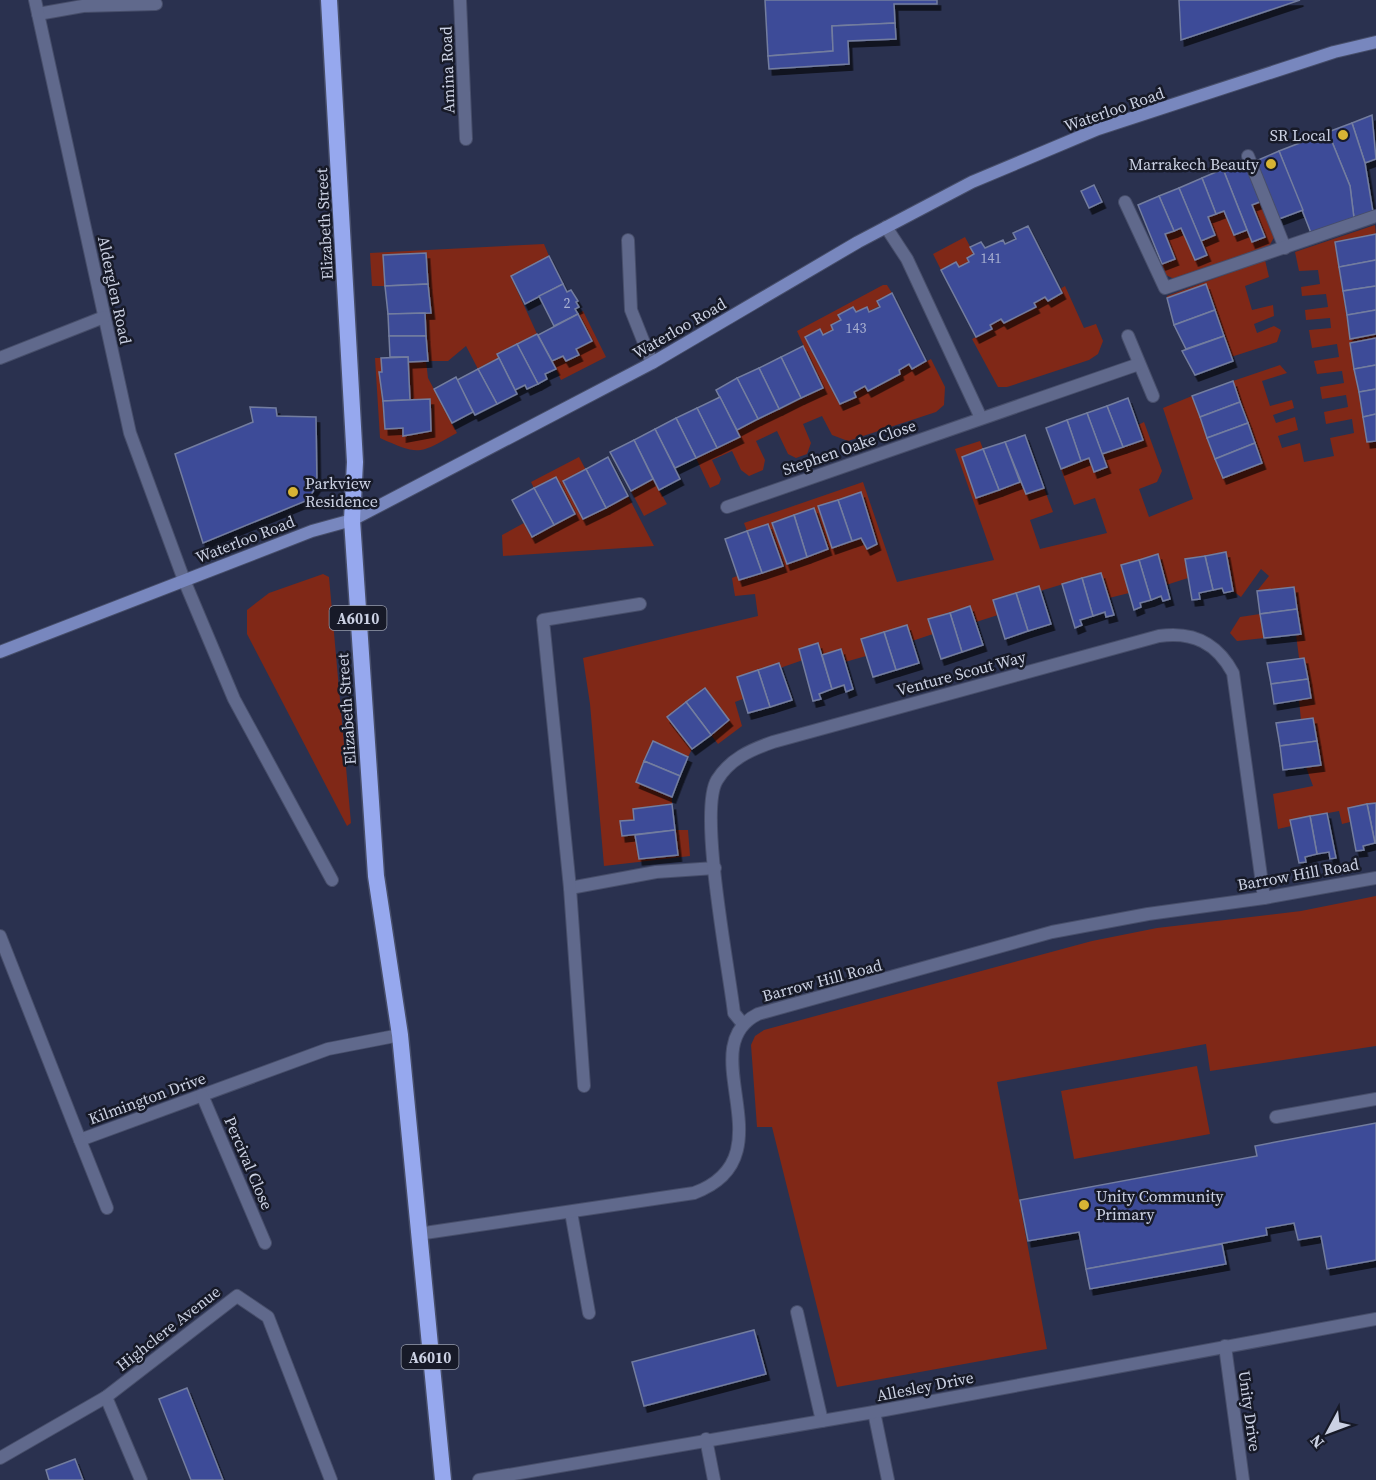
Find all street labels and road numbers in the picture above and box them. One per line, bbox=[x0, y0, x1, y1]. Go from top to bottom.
street label: Amina Road bbox=[434, 26, 460, 114]
street label: Waterloo Road bbox=[1061, 82, 1167, 136]
street label: Elizabeth Street bbox=[310, 167, 338, 280]
street label: Alderglen Road bbox=[93, 234, 137, 346]
street label: Waterloo Road bbox=[628, 292, 730, 364]
street label: Stephen Oake Close bbox=[779, 414, 919, 480]
street label: Waterloo Road bbox=[192, 510, 298, 568]
road number: A6010 bbox=[330, 606, 386, 630]
street label: Venture Scout Way bbox=[894, 645, 1029, 701]
street label: Elizabeth Street bbox=[331, 652, 361, 766]
street label: Barrow Hill Road bbox=[1235, 852, 1361, 896]
street label: Barrow Hill Road bbox=[760, 953, 884, 1007]
street label: Kilmington Drive bbox=[85, 1067, 209, 1129]
street label: Percival Close bbox=[219, 1113, 279, 1213]
street label: Highclere Avenue bbox=[111, 1280, 225, 1376]
road number: A6010 bbox=[402, 1345, 458, 1369]
street label: Allesley Drive bbox=[875, 1366, 975, 1406]
street label: Unity Drive bbox=[1233, 1369, 1267, 1453]

